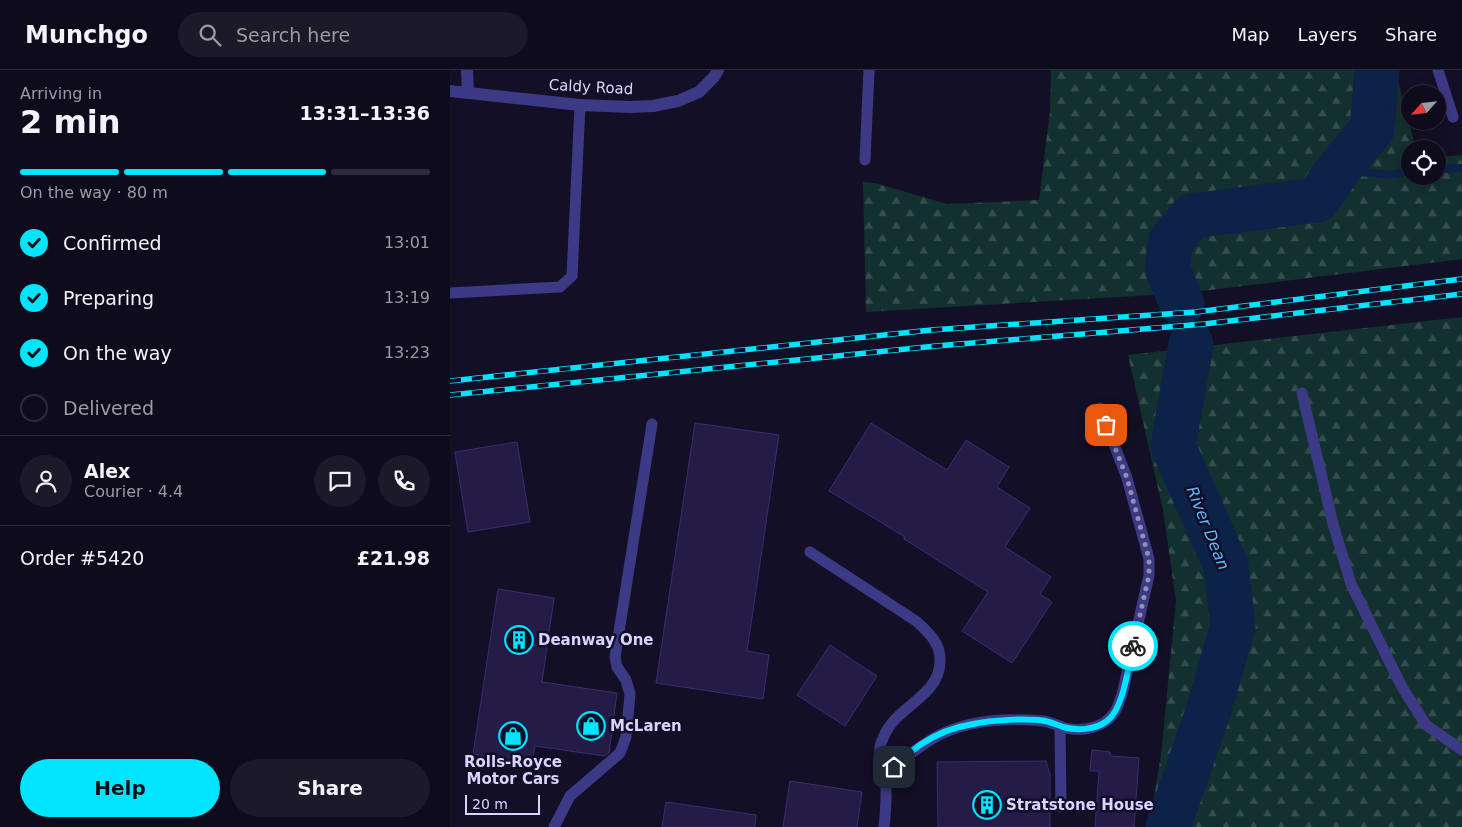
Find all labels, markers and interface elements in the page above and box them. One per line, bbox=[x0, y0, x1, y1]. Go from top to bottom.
search box bbox=[178, 12, 528, 57]
text: Munchgo bbox=[25, 21, 148, 49]
icon: search bbox=[196, 21, 224, 49]
text: Search here bbox=[236, 24, 350, 46]
text: Map bbox=[1231, 24, 1269, 45]
text: Layers bbox=[1297, 24, 1357, 45]
text: Share bbox=[1385, 24, 1437, 45]
street label: Caldy Road bbox=[548, 76, 634, 98]
text: Arriving in bbox=[20, 84, 102, 103]
north arrow bbox=[1401, 85, 1446, 130]
map controls bbox=[1401, 85, 1446, 185]
text: 13:31–13:36 bbox=[300, 102, 430, 124]
text: 2 min bbox=[20, 103, 121, 141]
button: locate bbox=[1401, 140, 1446, 185]
text: On the way · 80 m bbox=[20, 183, 168, 202]
icon: check bbox=[20, 229, 48, 257]
text: Confirmed bbox=[63, 232, 162, 254]
text: 13:01 bbox=[384, 233, 430, 252]
icon: check bbox=[20, 284, 48, 312]
text: Preparing bbox=[63, 287, 154, 309]
text: 13:19 bbox=[384, 288, 430, 307]
icon: check bbox=[20, 339, 48, 367]
text: On the way bbox=[63, 342, 172, 364]
text: 13:23 bbox=[384, 343, 430, 362]
text: Delivered bbox=[63, 397, 154, 419]
pin bbox=[1085, 404, 1127, 446]
icon: bag bbox=[1092, 411, 1120, 439]
button: person bbox=[20, 455, 72, 507]
button: chat bbox=[314, 455, 366, 507]
button: phone bbox=[378, 455, 430, 507]
text: Alex bbox=[84, 460, 130, 482]
text: Courier · 4.4 bbox=[84, 482, 183, 501]
water label: River Dean bbox=[1183, 483, 1233, 573]
text: Order #5420 bbox=[20, 547, 144, 569]
text: £21.98 bbox=[357, 547, 430, 569]
courier bbox=[1108, 621, 1158, 671]
building icon: Deanway One bbox=[504, 625, 534, 655]
place label: Deanway One bbox=[538, 631, 654, 649]
icon: bike bbox=[1119, 632, 1147, 660]
shop icon: McLaren bbox=[576, 711, 606, 741]
place label: McLaren bbox=[610, 717, 682, 735]
shop icon: Rolls-Royce Motor Cars bbox=[498, 721, 528, 751]
pin bbox=[873, 746, 915, 788]
place label: Rolls-Royce Motor Cars bbox=[464, 753, 562, 788]
icon: home bbox=[880, 753, 908, 781]
button: Help bbox=[20, 759, 220, 817]
button: Share bbox=[230, 759, 430, 817]
building icon: Stratstone House bbox=[972, 790, 1002, 820]
scale bar bbox=[465, 792, 540, 815]
text: 20 m bbox=[472, 796, 508, 812]
place label: Stratstone House bbox=[1006, 796, 1154, 814]

